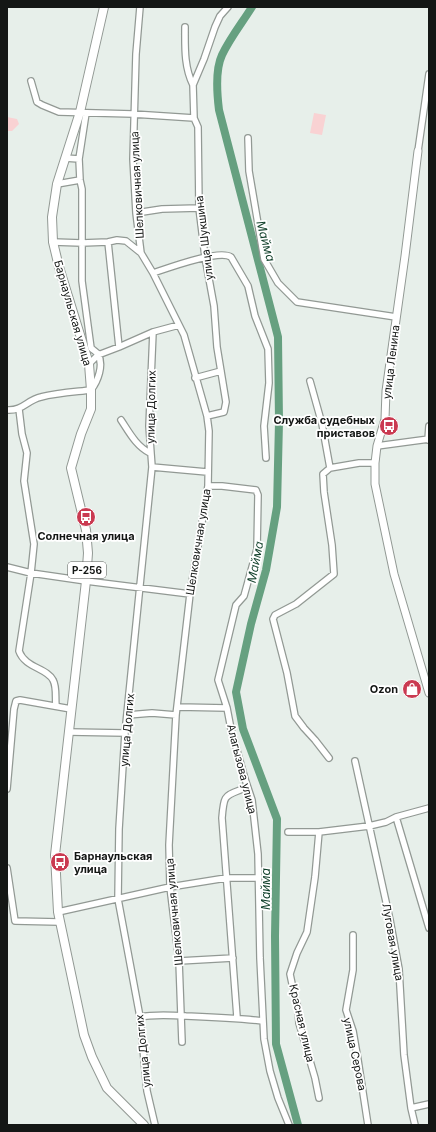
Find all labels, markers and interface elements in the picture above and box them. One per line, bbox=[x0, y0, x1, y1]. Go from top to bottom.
street label: Шелковичная улица bbox=[127, 131, 147, 239]
street label: улица Шукшина bbox=[192, 195, 216, 281]
water label: Майма bbox=[253, 219, 279, 263]
street label: Барнаульская улица bbox=[51, 258, 95, 368]
street label: улица Ленина bbox=[380, 324, 402, 400]
street label: улица Долгих bbox=[143, 370, 159, 444]
place label: Служба судебных приставов bbox=[273, 413, 376, 440]
bus stop icon: Служба судебных приставов bbox=[378, 415, 400, 437]
street label: Шелковичная улица bbox=[183, 488, 213, 596]
bus stop icon: Солнечная улица bbox=[75, 506, 97, 528]
place label: Солнечная улица bbox=[37, 529, 135, 543]
water label: Майма bbox=[244, 540, 266, 584]
road number: Р-256 bbox=[68, 562, 106, 578]
shop icon: Ozon bbox=[401, 678, 423, 700]
place label: Ozon bbox=[370, 682, 398, 696]
street label: улица Долгих bbox=[117, 693, 137, 767]
street label: Алагызова улица bbox=[224, 723, 260, 815]
place label: Барнаульская улица bbox=[74, 849, 152, 876]
bus stop icon: Барнаульская улица bbox=[49, 851, 71, 873]
street label: Шелковичная улица bbox=[162, 858, 186, 966]
water label: Майма bbox=[258, 868, 273, 910]
street label: Луговая улица bbox=[379, 902, 407, 982]
street label: Красная улица bbox=[286, 983, 318, 1063]
street label: улица Долгих bbox=[132, 1014, 154, 1088]
street label: улица Серова bbox=[340, 1016, 370, 1092]

